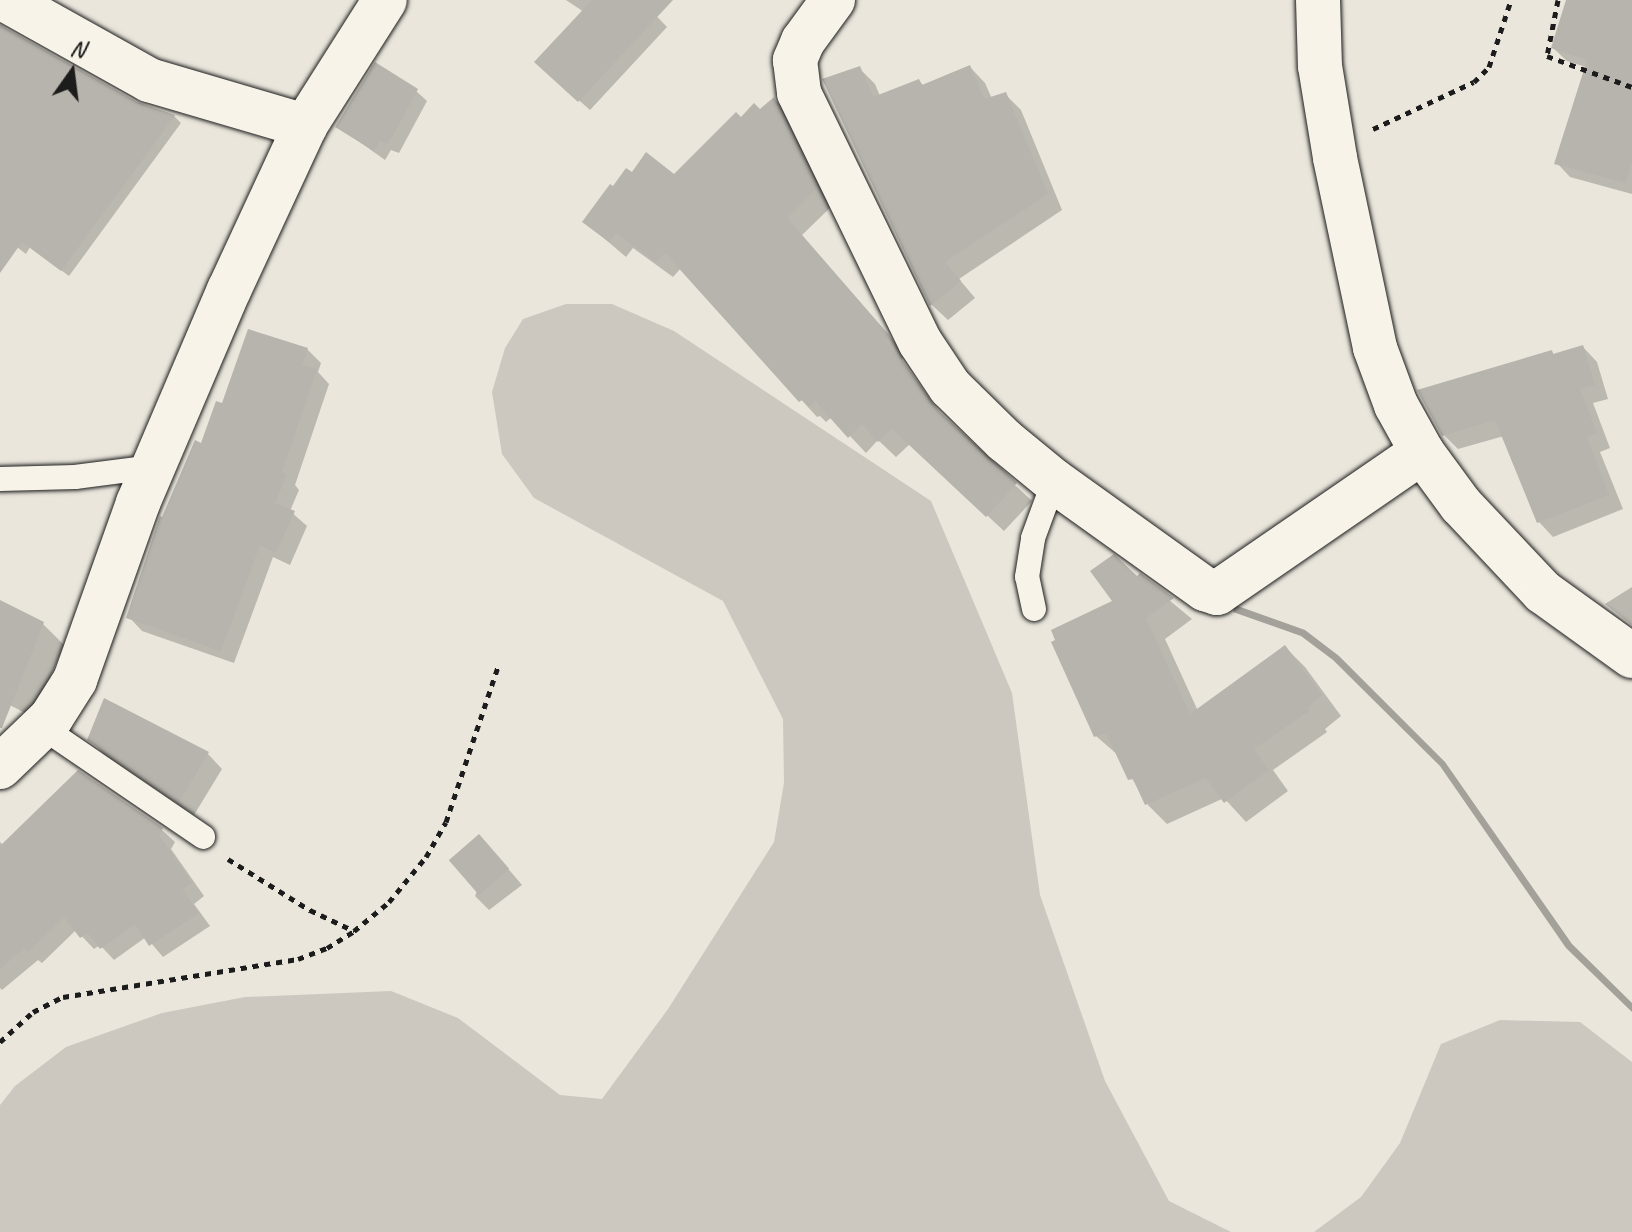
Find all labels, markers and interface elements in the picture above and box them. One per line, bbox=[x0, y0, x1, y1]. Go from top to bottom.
north arrow bbox=[32, 32, 112, 112]
text: N bbox=[68, 33, 88, 64]

